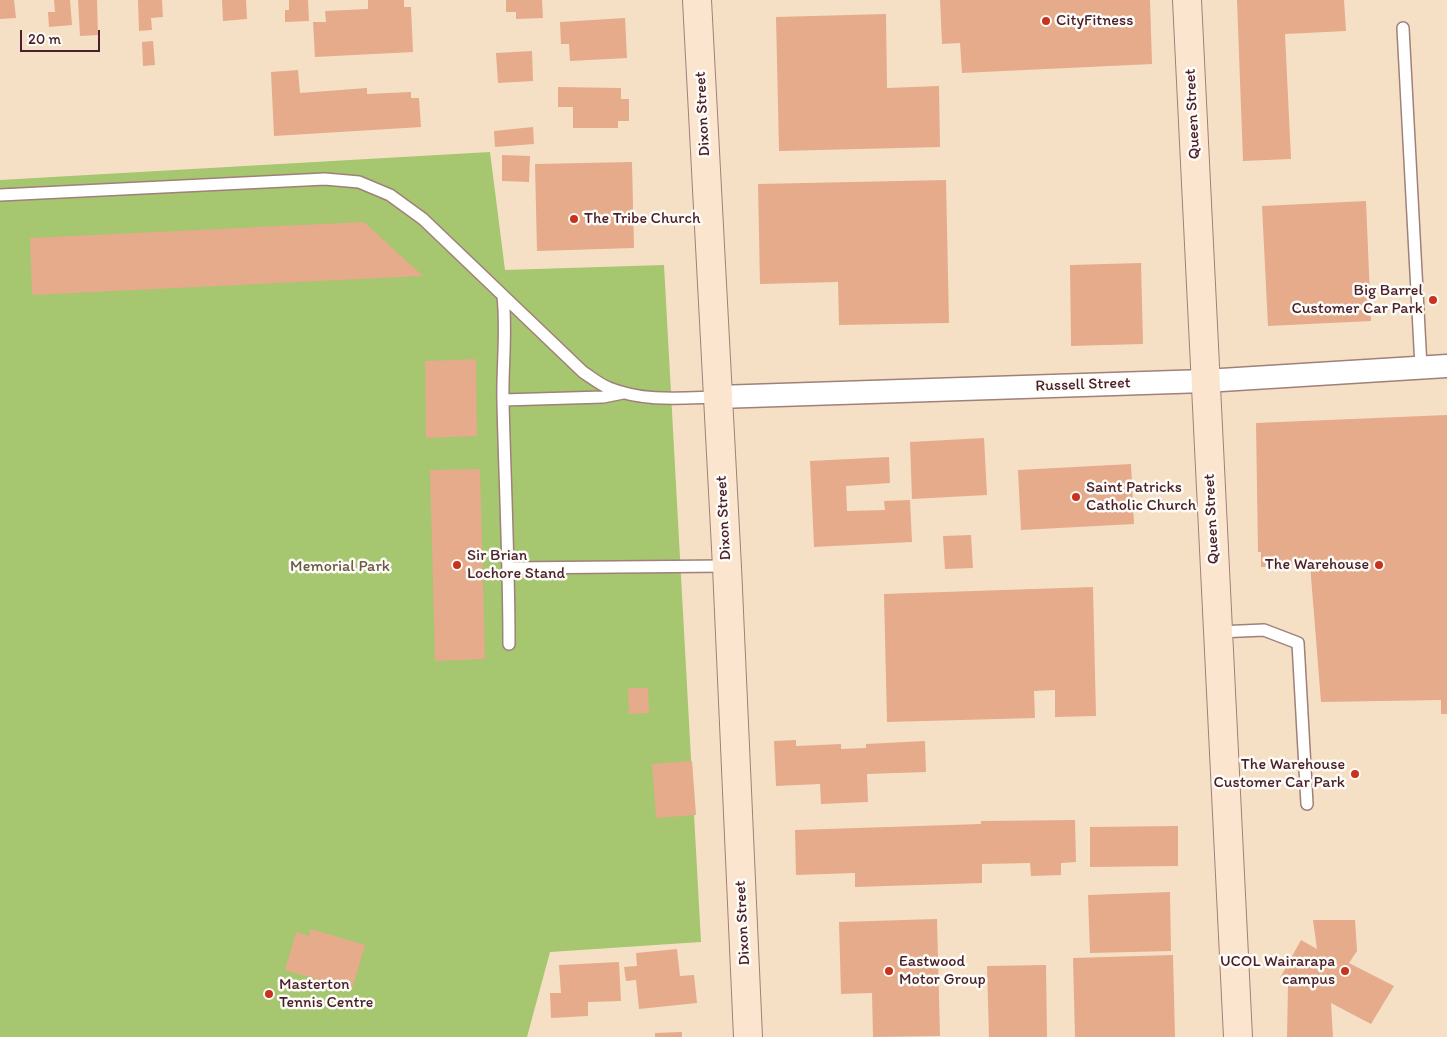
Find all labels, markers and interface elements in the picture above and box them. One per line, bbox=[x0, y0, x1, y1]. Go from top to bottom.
place label: CityFitness bbox=[1056, 11, 1133, 31]
marker: CityFitness bbox=[1040, 15, 1052, 27]
scale bar bbox=[22, 20, 102, 52]
text: 20 m bbox=[28, 30, 61, 48]
street label: Queen Street bbox=[1181, 68, 1205, 160]
street label: Dixon Street bbox=[691, 71, 715, 157]
place label: The Tribe Church bbox=[584, 209, 700, 229]
marker: The Tribe Church bbox=[568, 213, 580, 225]
place label: Big Barrel Customer Car Park bbox=[1292, 281, 1423, 319]
marker: Big Barrel Customer Car Park bbox=[1427, 294, 1439, 306]
street label: Russell Street bbox=[1035, 374, 1131, 396]
street label: Queen Street bbox=[1200, 473, 1224, 565]
street label: Dixon Street bbox=[712, 475, 736, 561]
place label: Saint Patricks Catholic Church bbox=[1086, 478, 1196, 516]
marker: Saint Patricks Catholic Church bbox=[1070, 491, 1082, 503]
place label: Sir Brian Lochore Stand bbox=[467, 546, 565, 584]
place label: The Warehouse bbox=[1265, 555, 1369, 575]
park label: Memorial Park bbox=[290, 557, 390, 577]
marker: Sir Brian Lochore Stand bbox=[451, 559, 463, 571]
marker: The Warehouse bbox=[1373, 559, 1385, 571]
place label: The Warehouse Customer Car Park bbox=[1214, 755, 1345, 793]
marker: The Warehouse Customer Car Park bbox=[1349, 768, 1361, 780]
street label: Dixon Street bbox=[731, 880, 755, 966]
place label: Eastwood Motor Group bbox=[899, 952, 986, 990]
place label: UCOL Wairarapa campus bbox=[1220, 952, 1335, 990]
marker: Eastwood Motor Group bbox=[883, 965, 895, 977]
marker: UCOL Wairarapa campus bbox=[1339, 965, 1351, 977]
place label: Masterton Tennis Centre bbox=[279, 975, 373, 1013]
marker: Masterton Tennis Centre bbox=[263, 988, 275, 1000]

